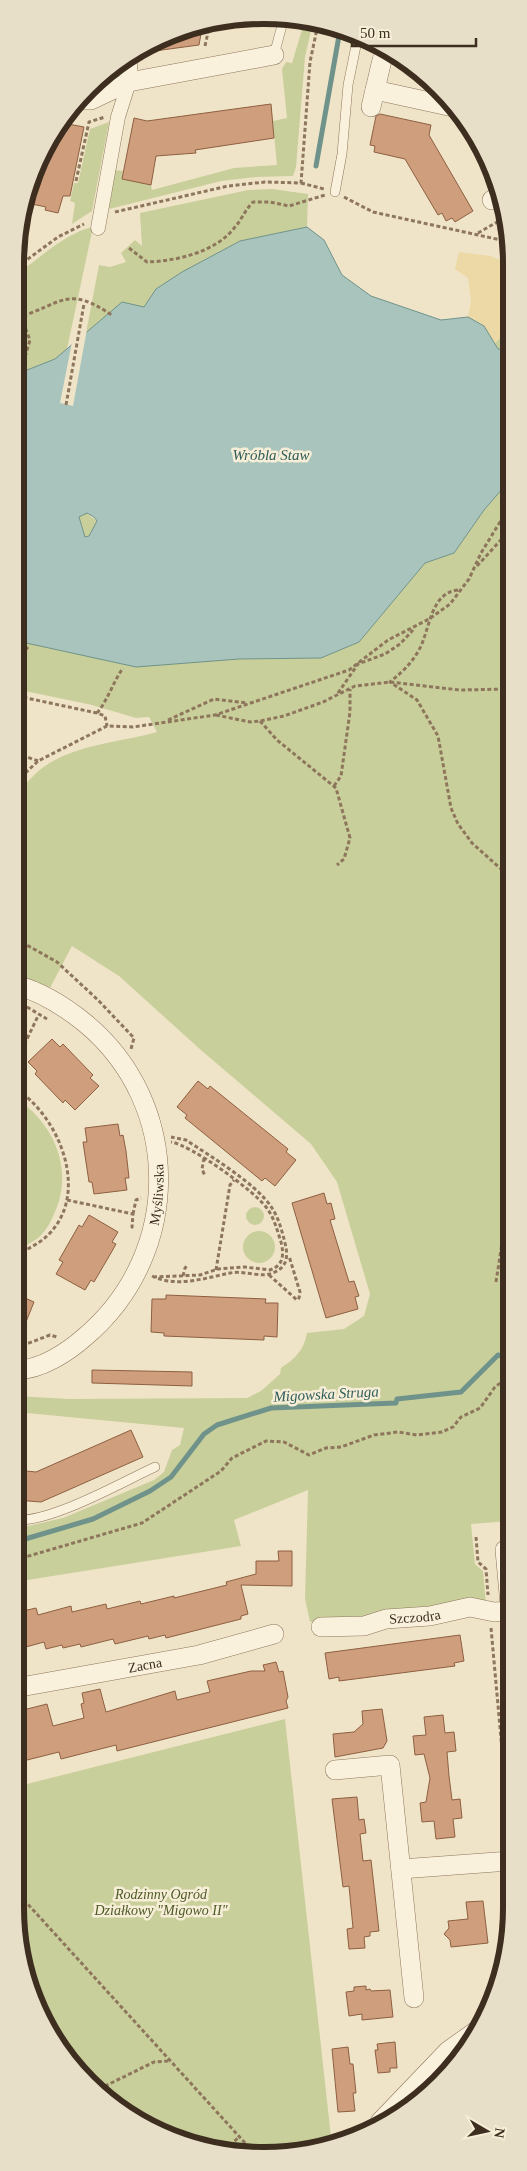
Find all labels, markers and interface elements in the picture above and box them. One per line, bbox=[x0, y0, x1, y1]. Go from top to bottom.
scale bar bbox=[352, 15, 476, 47]
text: 50 m bbox=[360, 25, 391, 41]
water label: Wróbla Staw bbox=[232, 447, 310, 463]
street label: Myśliwska bbox=[147, 1163, 167, 1227]
water label: Migowska Struga bbox=[272, 1383, 379, 1405]
street label: Szczodra bbox=[389, 1607, 443, 1627]
street label: Zacna bbox=[127, 1655, 164, 1676]
park label: Rodzinny Ogród Działkowy "Migowo II" bbox=[93, 1887, 228, 1918]
north arrow bbox=[462, 2106, 512, 2156]
text: N bbox=[491, 2127, 508, 2139]

